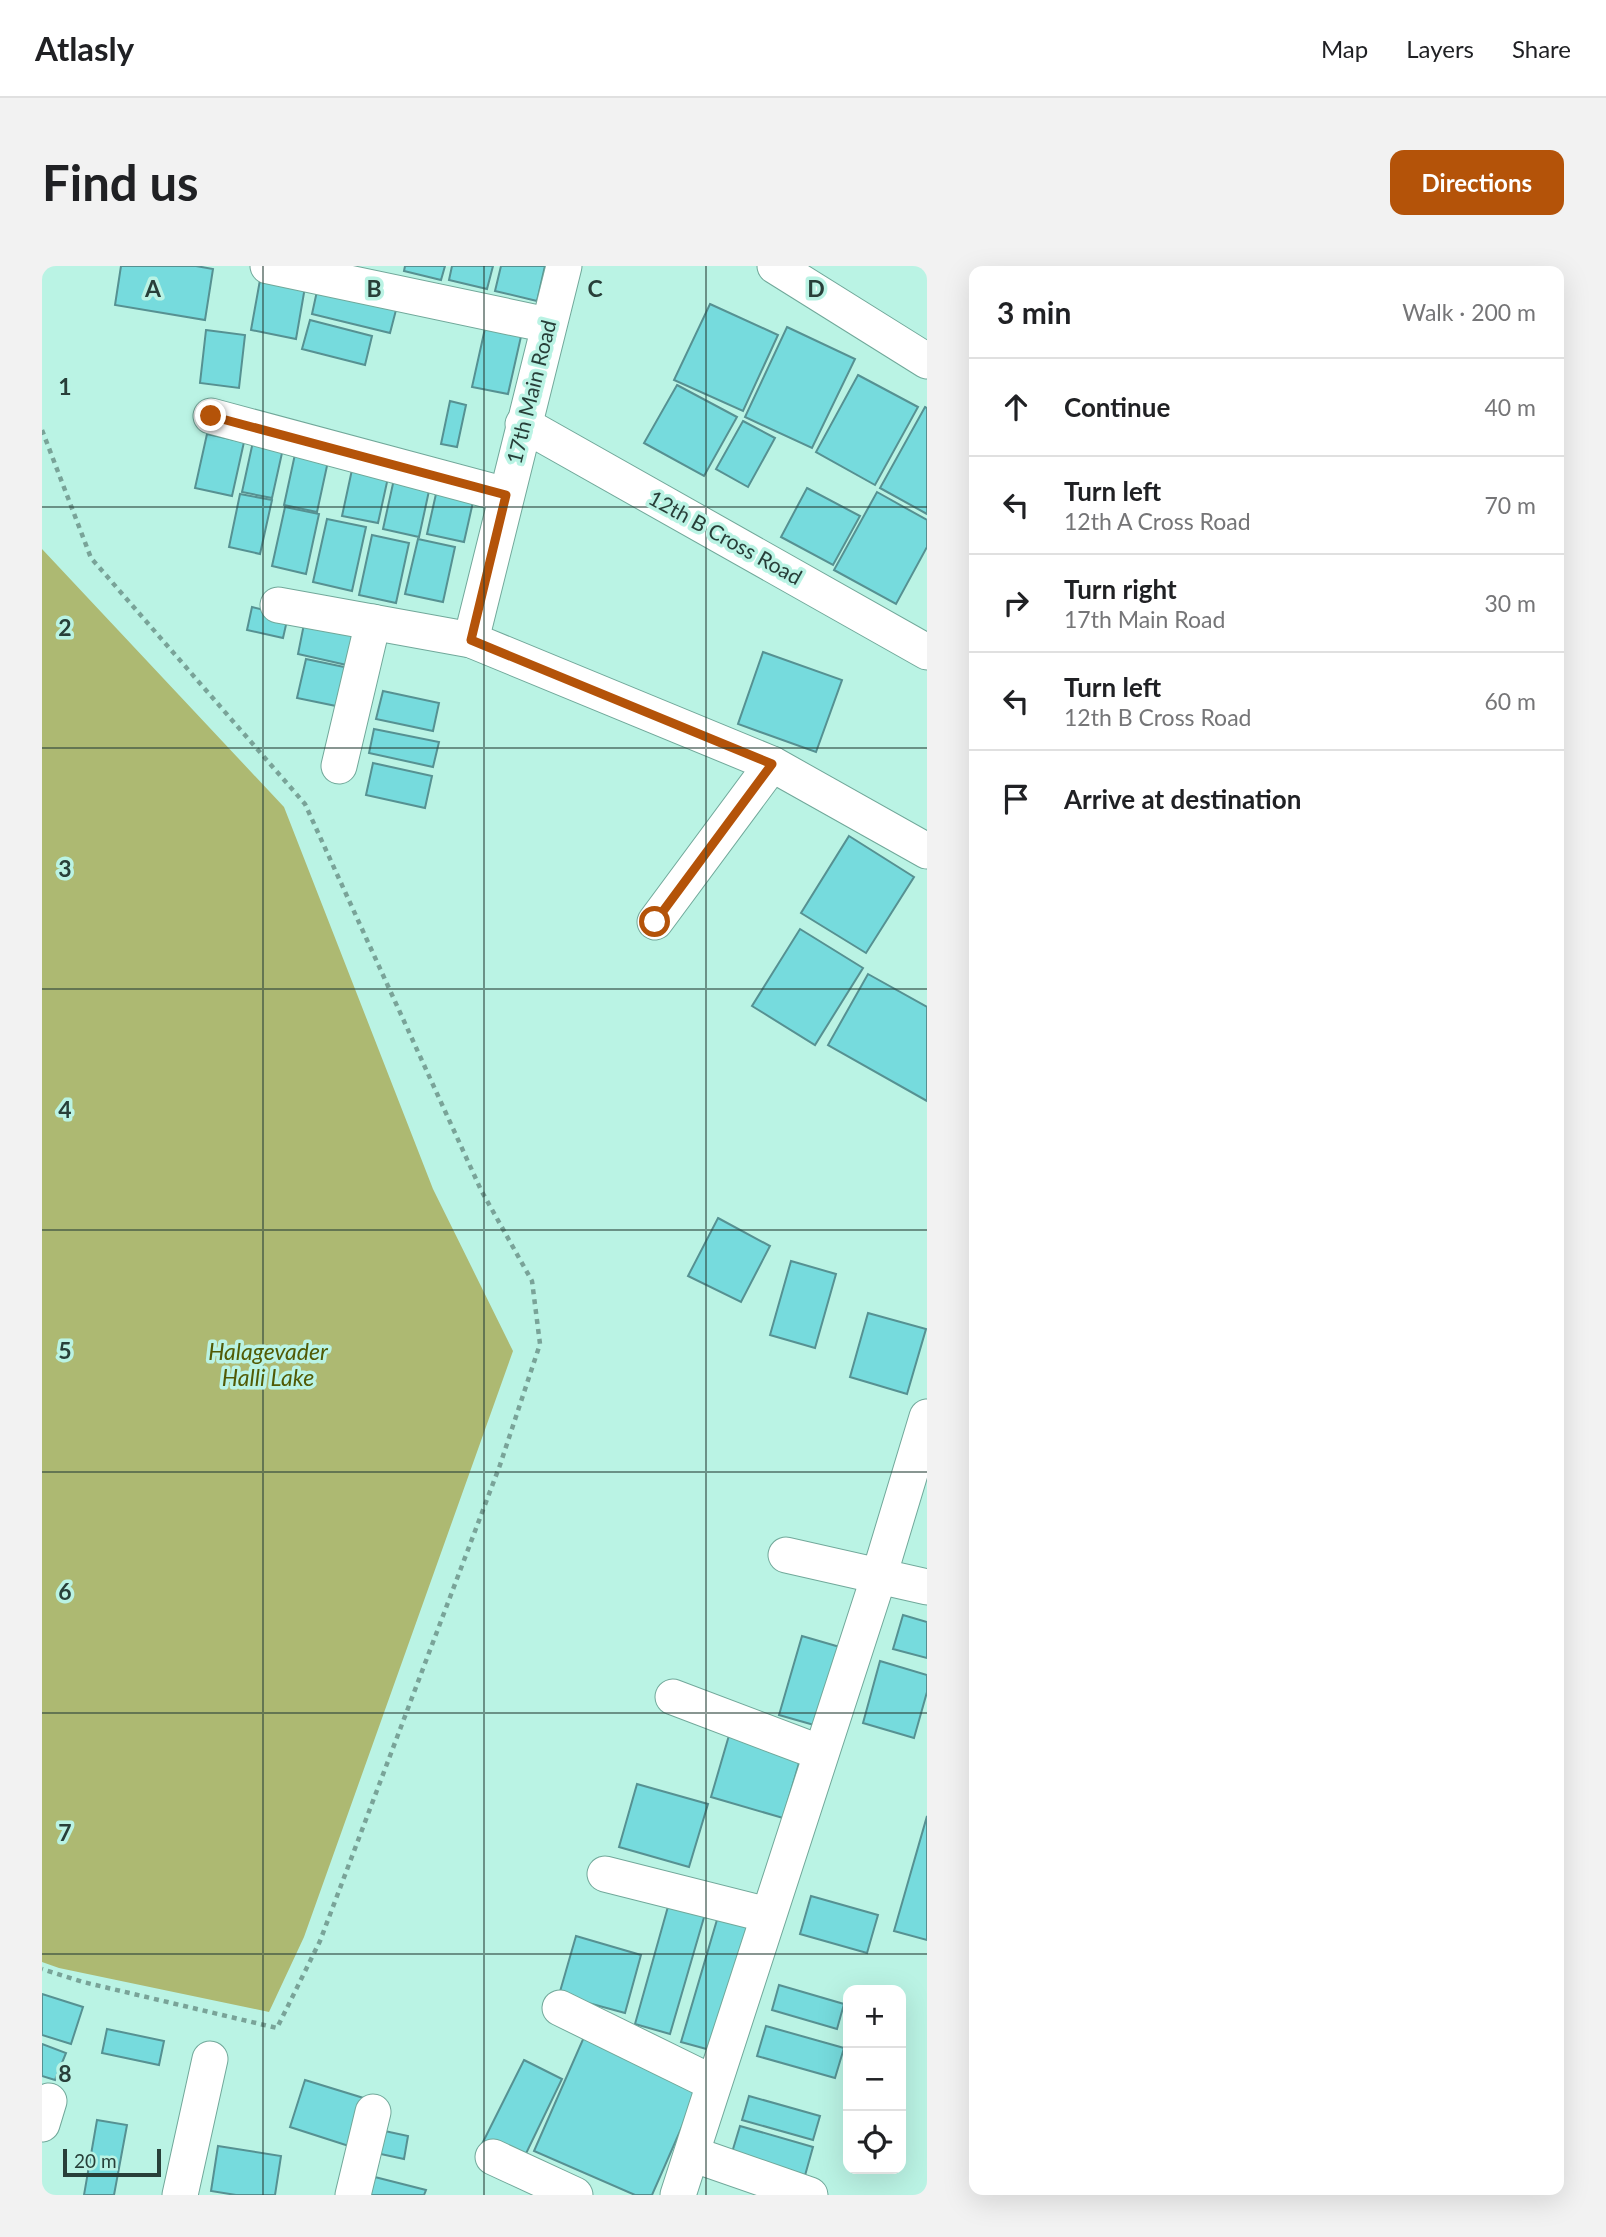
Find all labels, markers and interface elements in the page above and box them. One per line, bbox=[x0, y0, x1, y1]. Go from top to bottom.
text: Atlasly bbox=[35, 28, 134, 68]
text: Map bbox=[1321, 34, 1368, 63]
text: Layers bbox=[1406, 34, 1474, 63]
text: Share bbox=[1512, 34, 1571, 63]
button: Directions bbox=[1390, 150, 1564, 215]
text: Find us bbox=[42, 153, 199, 211]
text: A bbox=[144, 274, 162, 302]
text: B bbox=[366, 274, 382, 302]
text: C bbox=[587, 274, 603, 302]
text: D bbox=[807, 274, 825, 302]
text: 3 min bbox=[997, 294, 1071, 330]
text: Walk · 200 m bbox=[1402, 298, 1536, 326]
street label: 17th Main Road bbox=[501, 317, 560, 466]
text: 1 bbox=[58, 372, 72, 400]
icon: ahead bbox=[997, 388, 1035, 426]
text: Continue bbox=[1064, 391, 1170, 423]
text: 40 m bbox=[1485, 393, 1536, 421]
route end bbox=[195, 400, 226, 431]
text: Turn left bbox=[1064, 475, 1161, 507]
street label: 12th B Cross Road bbox=[645, 484, 807, 589]
icon: left bbox=[997, 486, 1035, 524]
text: 70 m bbox=[1485, 491, 1536, 519]
text: 12th A Cross Road bbox=[1064, 507, 1251, 535]
text: Turn right bbox=[1064, 573, 1177, 605]
icon: right bbox=[997, 584, 1035, 622]
text: 30 m bbox=[1485, 589, 1536, 617]
text: 17th Main Road bbox=[1064, 605, 1225, 633]
text: 2 bbox=[58, 613, 72, 641]
text: Turn left bbox=[1064, 671, 1161, 703]
icon: left bbox=[997, 682, 1035, 720]
text: 60 m bbox=[1485, 687, 1536, 715]
text: 12th B Cross Road bbox=[1064, 703, 1251, 731]
icon: arrive bbox=[997, 780, 1035, 818]
text: Arrive at destination bbox=[1064, 783, 1301, 815]
text: 3 bbox=[58, 854, 72, 882]
route start bbox=[639, 906, 670, 937]
text: 4 bbox=[58, 1095, 72, 1123]
text: 5 bbox=[58, 1336, 72, 1364]
water label: Halagevader Halli Lake bbox=[208, 1337, 329, 1391]
text: 6 bbox=[58, 1577, 72, 1605]
text: 7 bbox=[58, 1818, 72, 1846]
map controls bbox=[843, 1985, 906, 2174]
button: + bbox=[843, 1985, 906, 2048]
button: − bbox=[843, 2048, 906, 2111]
text: 8 bbox=[58, 2059, 72, 2087]
button: locate bbox=[843, 2111, 906, 2174]
scale bar bbox=[63, 2146, 161, 2178]
text: 20 m bbox=[74, 2149, 117, 2172]

